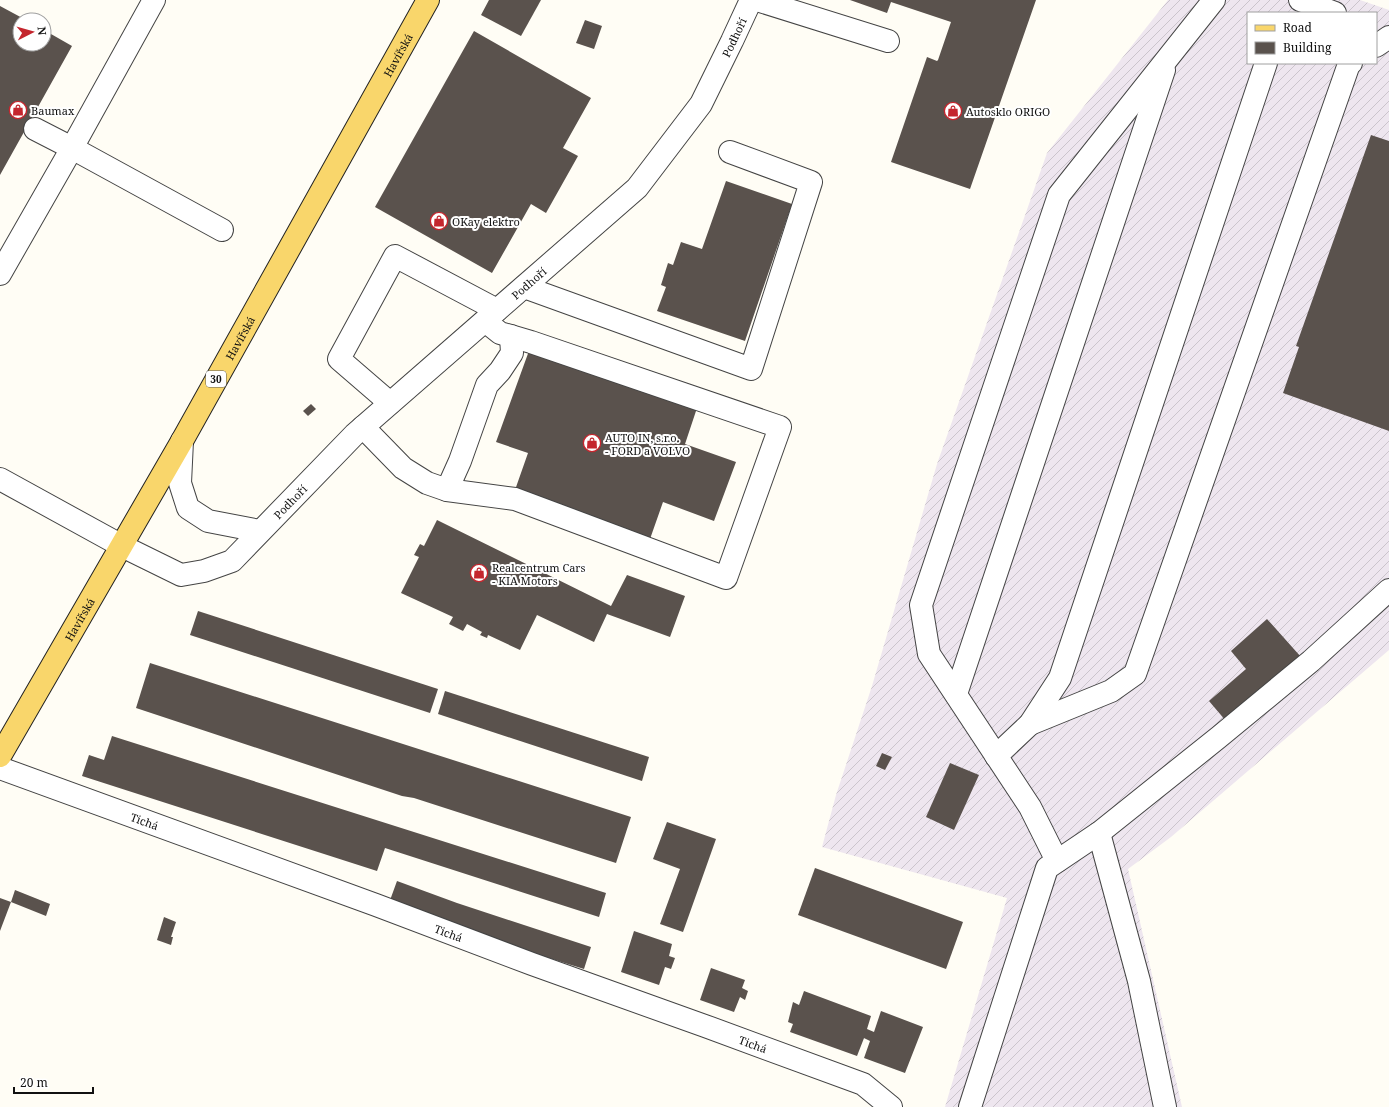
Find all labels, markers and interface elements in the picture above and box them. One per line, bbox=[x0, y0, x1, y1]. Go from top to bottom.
north arrow bbox=[12, 12, 52, 52]
legend bbox=[1247, 12, 1377, 64]
street label: Podhoří bbox=[718, 15, 750, 59]
text: Road bbox=[1283, 19, 1313, 36]
text: N bbox=[35, 26, 50, 36]
street label: Havířská bbox=[379, 30, 416, 79]
text: Building bbox=[1283, 39, 1332, 56]
shop icon: Baumax bbox=[8, 100, 28, 120]
shop icon: Autosklo ORIGO bbox=[943, 101, 963, 121]
place label: Baumax bbox=[31, 103, 75, 118]
place label: Autosklo ORIGO bbox=[966, 104, 1050, 119]
shop icon: OKay elektro bbox=[429, 211, 449, 231]
place label: OKay elektro bbox=[452, 214, 520, 229]
street label: Podhoří bbox=[508, 263, 550, 302]
street label: Havířská bbox=[221, 313, 258, 362]
road number: 30 bbox=[206, 371, 226, 387]
place label: AUTO IN, s.r.o. - FORD a VOLVO bbox=[605, 430, 690, 458]
shop icon: AUTO IN, s.r.o. - FORD a VOLVO bbox=[582, 433, 602, 453]
street label: Podhoří bbox=[270, 481, 310, 522]
place label: Realcentrum Cars - KIA Motors bbox=[492, 560, 586, 588]
shop icon: Realcentrum Cars - KIA Motors bbox=[469, 563, 489, 583]
street label: Havířská bbox=[61, 595, 97, 644]
street label: Tichá bbox=[129, 809, 161, 833]
street label: Tichá bbox=[433, 920, 465, 945]
street label: Tichá bbox=[737, 1032, 769, 1056]
scale bar bbox=[14, 1069, 93, 1095]
text: 20 m bbox=[20, 1074, 48, 1091]

